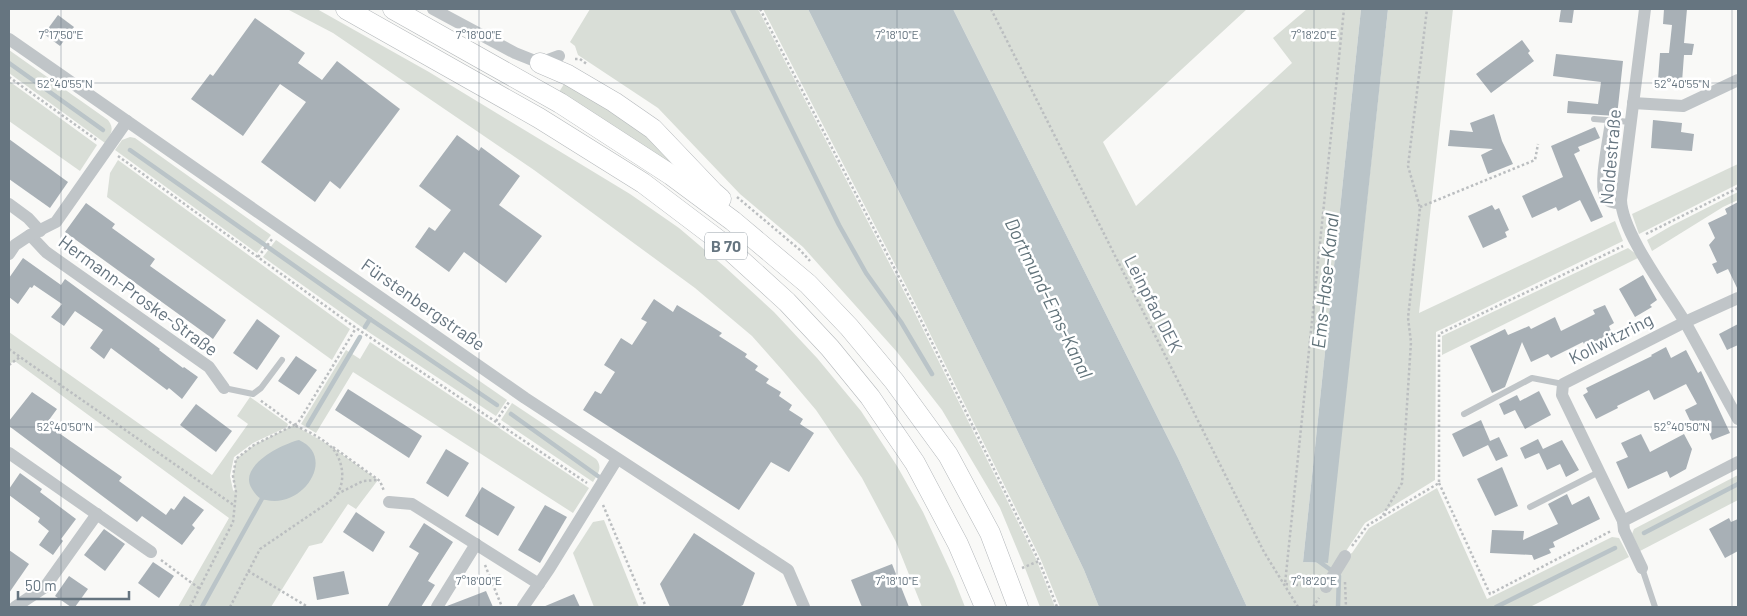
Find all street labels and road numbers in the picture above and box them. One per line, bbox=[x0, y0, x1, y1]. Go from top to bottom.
street label: Noldestraße bbox=[1595, 108, 1625, 206]
street label: Hermann-Proske-Straße bbox=[55, 230, 223, 360]
road number: B 70 bbox=[705, 232, 747, 260]
street label: Leinpfad DEK bbox=[1120, 251, 1188, 356]
street label: Fürstenbergstraße bbox=[357, 253, 490, 355]
street label: Kollwitzring bbox=[1565, 308, 1656, 369]

